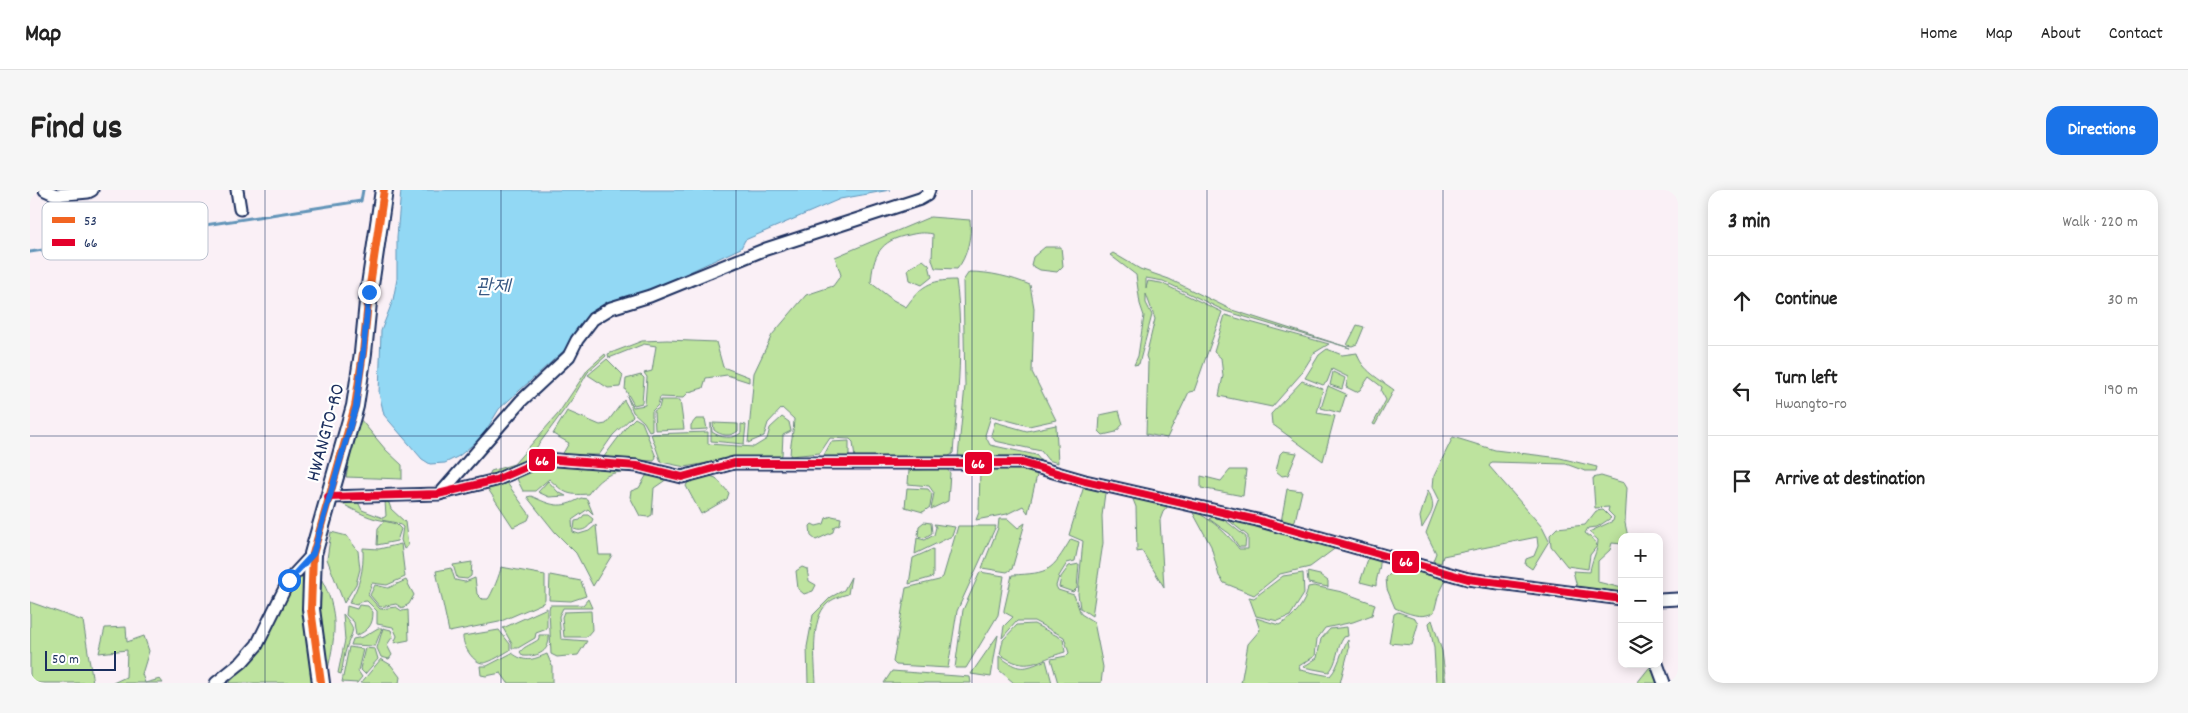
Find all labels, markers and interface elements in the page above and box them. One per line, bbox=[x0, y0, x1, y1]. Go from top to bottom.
text: Map bbox=[25, 18, 61, 52]
text: Home bbox=[1920, 22, 1957, 47]
text: Map bbox=[1985, 22, 2013, 47]
text: About bbox=[2041, 22, 2081, 47]
text: Contact bbox=[2109, 22, 2163, 47]
text: Find us bbox=[30, 105, 122, 155]
button: Directions bbox=[2046, 106, 2158, 155]
legend bbox=[42, 202, 208, 260]
text: 3 min bbox=[1728, 208, 1770, 238]
text: Walk · 220 m bbox=[2063, 211, 2138, 234]
text: 53 bbox=[84, 212, 97, 232]
text: 66 bbox=[84, 234, 98, 254]
water label: 관제 bbox=[476, 273, 513, 303]
route end bbox=[358, 281, 381, 304]
icon: ahead bbox=[1728, 287, 1756, 315]
text: Continue bbox=[1775, 287, 1837, 314]
text: 30 m bbox=[2108, 289, 2138, 312]
text: Turn left bbox=[1775, 366, 1838, 393]
icon: left bbox=[1728, 377, 1756, 405]
text: 190 m bbox=[2104, 379, 2138, 402]
street label: HWANGTO-RO bbox=[300, 381, 353, 485]
text: Hwangto-ro bbox=[1775, 393, 1847, 416]
line badge: 66 bbox=[528, 448, 556, 472]
line badge: 66 bbox=[964, 451, 993, 475]
text: 66 bbox=[535, 452, 549, 472]
text: 66 bbox=[971, 455, 985, 475]
icon: arrive bbox=[1728, 467, 1756, 495]
text: Arrive at destination bbox=[1775, 467, 1925, 494]
map controls bbox=[1618, 533, 1663, 668]
button: + bbox=[1618, 533, 1663, 578]
line badge: 66 bbox=[1391, 550, 1420, 574]
text: 66 bbox=[1399, 553, 1413, 573]
route start bbox=[278, 569, 301, 592]
button: − bbox=[1618, 578, 1663, 623]
button: layers bbox=[1618, 623, 1663, 668]
scale bar bbox=[45, 648, 116, 671]
text: 50 m bbox=[52, 650, 79, 670]

